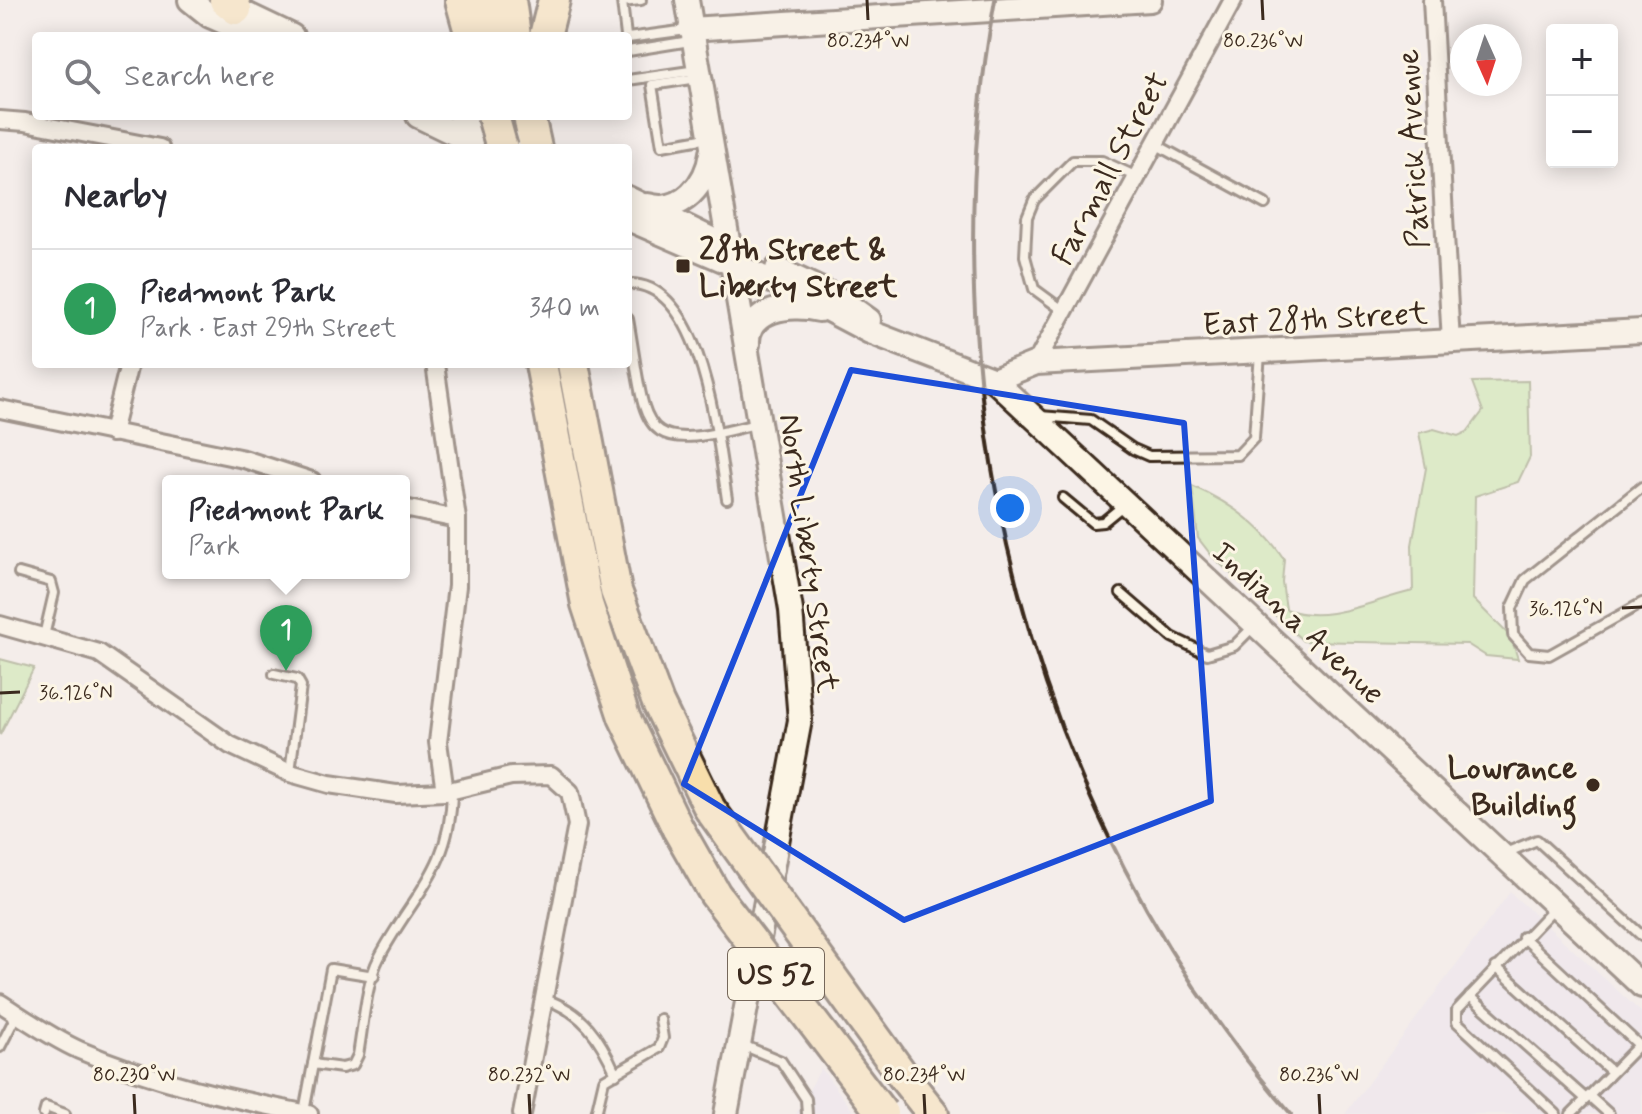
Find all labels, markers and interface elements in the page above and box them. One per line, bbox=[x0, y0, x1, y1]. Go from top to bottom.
north arrow bbox=[1450, 24, 1522, 96]
map controls bbox=[1546, 24, 1618, 168]
button: + bbox=[1546, 24, 1618, 96]
text: 80.234°W bbox=[827, 28, 909, 55]
text: 80.236°W bbox=[1223, 28, 1303, 55]
search box bbox=[32, 32, 632, 120]
street label: Patrick Avenue bbox=[1388, 48, 1440, 250]
icon: search bbox=[60, 54, 104, 98]
text: Search here bbox=[124, 57, 275, 96]
street label: Farmall Street bbox=[1042, 65, 1179, 273]
button: − bbox=[1546, 96, 1618, 168]
text: Nearby bbox=[64, 174, 168, 219]
place label: 28th Street & Liberty Street bbox=[699, 229, 899, 308]
marker: 28th Street & Liberty Street bbox=[674, 257, 692, 275]
text: Piedmont Park bbox=[140, 273, 336, 312]
text: 1 bbox=[84, 292, 96, 326]
text: 340 m bbox=[529, 292, 600, 326]
street label: East 28th Street bbox=[1201, 293, 1429, 347]
text: Park · East 29th Street bbox=[140, 312, 396, 346]
street label: North Liberty Street bbox=[768, 411, 848, 696]
popup bbox=[162, 475, 410, 579]
your location bbox=[990, 488, 1030, 528]
text: Piedmont Park bbox=[188, 491, 384, 530]
text: Park bbox=[188, 530, 240, 564]
street label: Indiana Avenue bbox=[1202, 532, 1393, 715]
text: 36.126°N bbox=[1529, 596, 1603, 623]
pin: 1 bbox=[260, 605, 312, 671]
text: 36.126°N bbox=[39, 680, 113, 707]
place label: Lowrance Building bbox=[1447, 748, 1577, 831]
marker: Lowrance Building bbox=[1584, 776, 1602, 794]
road number: US 52 bbox=[728, 948, 824, 1000]
text: 80.230°W bbox=[93, 1062, 175, 1089]
text: 80.232°W bbox=[488, 1062, 570, 1089]
text: 80.234°W bbox=[883, 1062, 965, 1089]
text: 80.236°W bbox=[1279, 1062, 1359, 1089]

